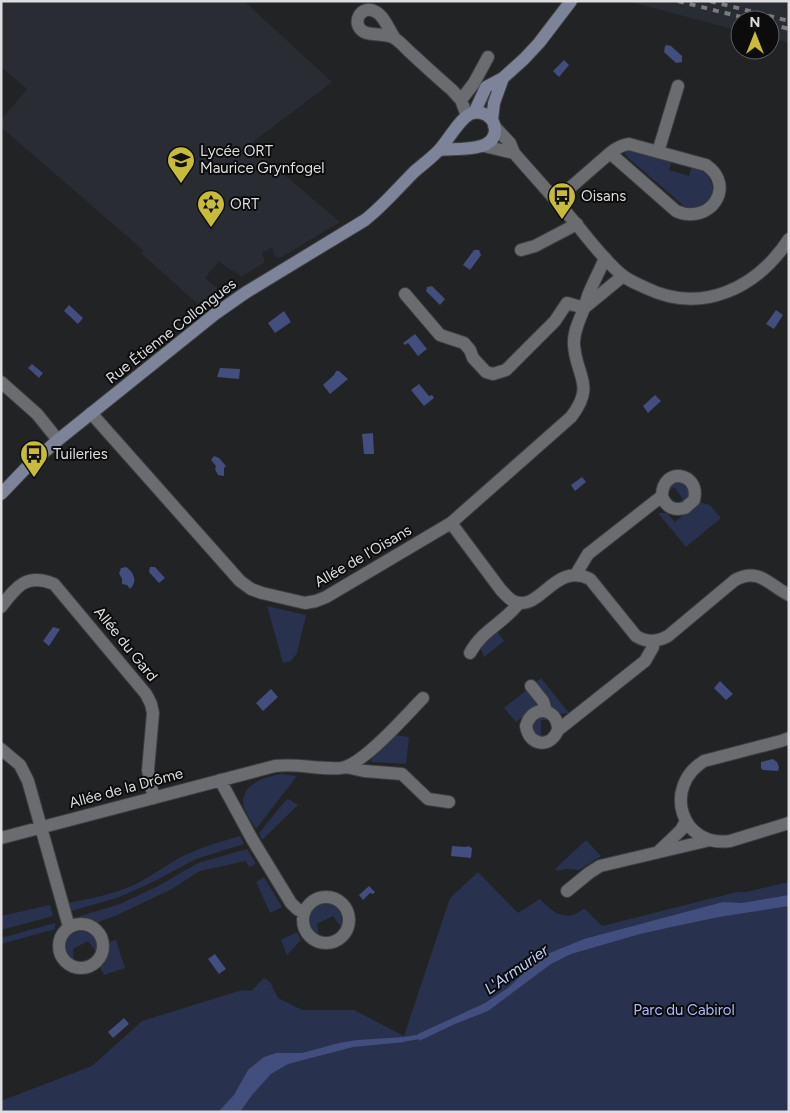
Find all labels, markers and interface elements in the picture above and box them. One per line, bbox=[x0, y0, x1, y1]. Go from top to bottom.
north arrow bbox=[730, 10, 780, 60]
text: N bbox=[750, 14, 760, 31]
place label: Lycée ORT Maurice Grynfogel bbox=[200, 142, 324, 177]
school or university icon: Lycée ORT Maurice Grynfogel bbox=[166, 145, 196, 184]
bus stop icon: Oisans bbox=[547, 181, 577, 220]
place label: Oisans bbox=[581, 187, 626, 205]
synagogue icon: ORT bbox=[196, 189, 226, 228]
place label: ORT bbox=[230, 195, 260, 213]
street label: Rue Étienne Collongues bbox=[102, 275, 240, 387]
bus stop icon: Tuileries bbox=[19, 439, 49, 478]
place label: Tuileries bbox=[53, 445, 108, 463]
street label: Allée de l'Oisans bbox=[311, 521, 415, 591]
street label: Allée du Gard bbox=[90, 603, 162, 685]
street label: Allée de la Drôme bbox=[67, 764, 185, 812]
water label: L'Armurier bbox=[481, 940, 552, 998]
park label: Parc du Cabirol bbox=[633, 1001, 735, 1019]

